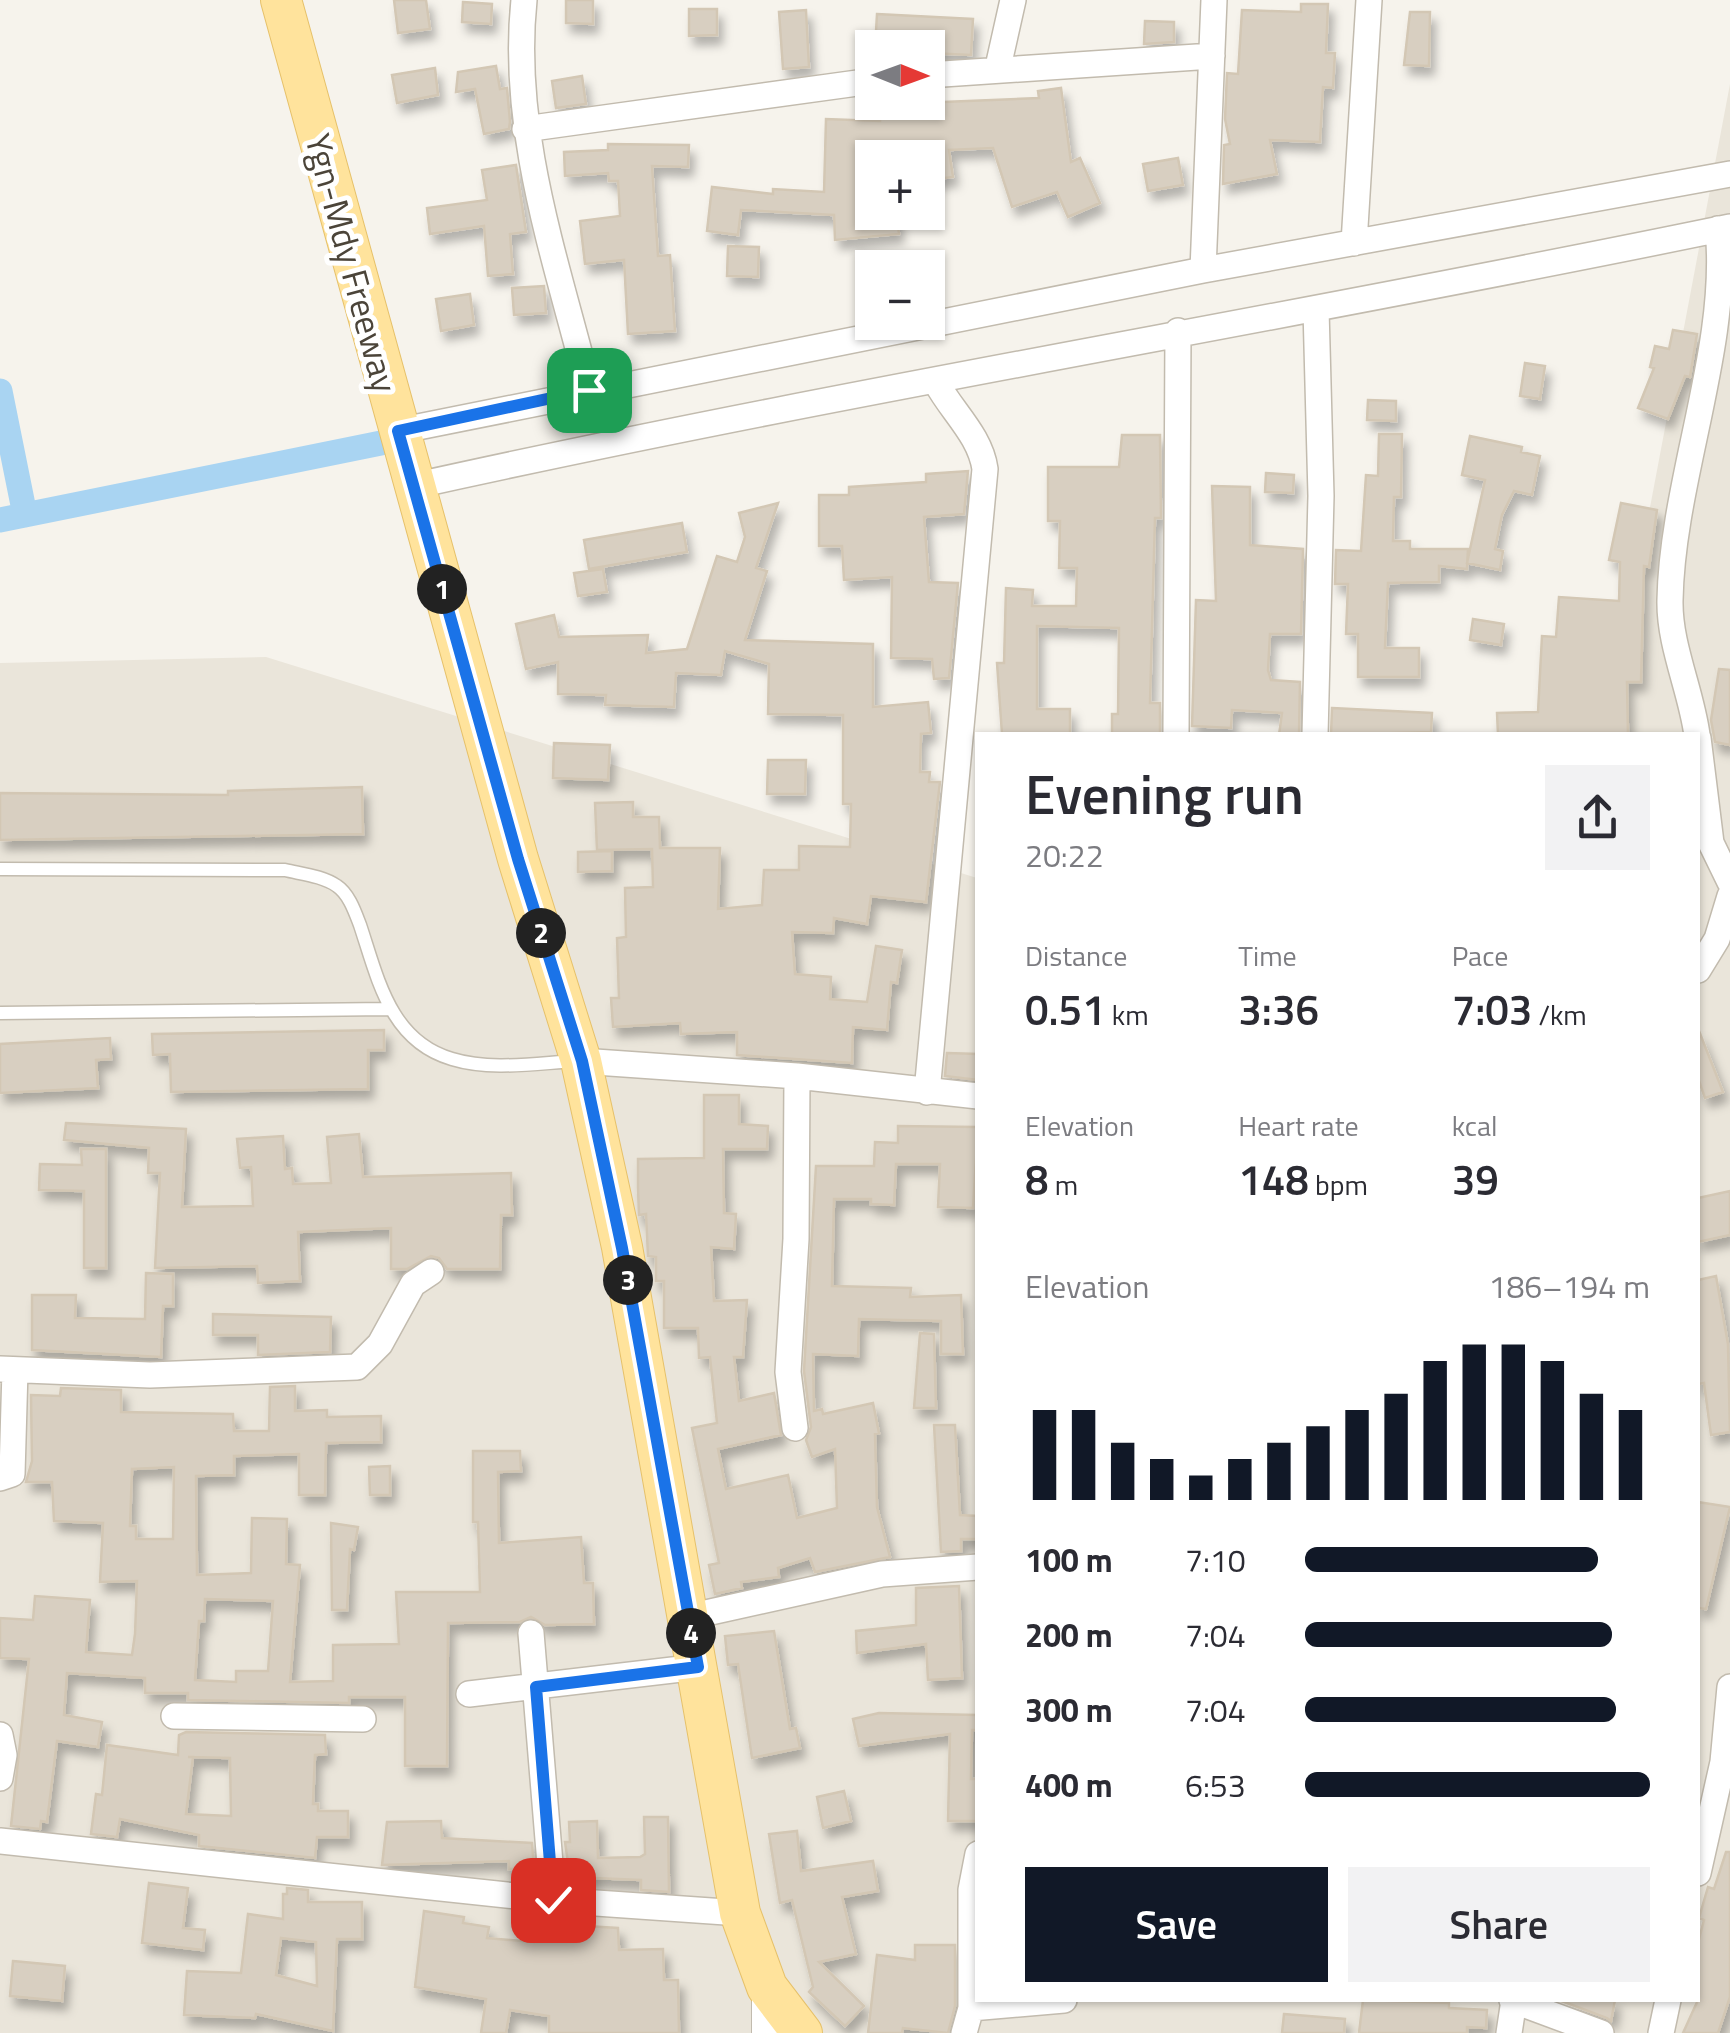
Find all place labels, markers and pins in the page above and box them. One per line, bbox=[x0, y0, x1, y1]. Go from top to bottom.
pin bbox=[547, 348, 632, 433]
pin: 1 bbox=[417, 564, 467, 614]
pin: 2 bbox=[516, 908, 566, 958]
pin: 3 bbox=[603, 1255, 653, 1305]
pin: 4 bbox=[666, 1608, 716, 1658]
pin bbox=[511, 1858, 596, 1943]

